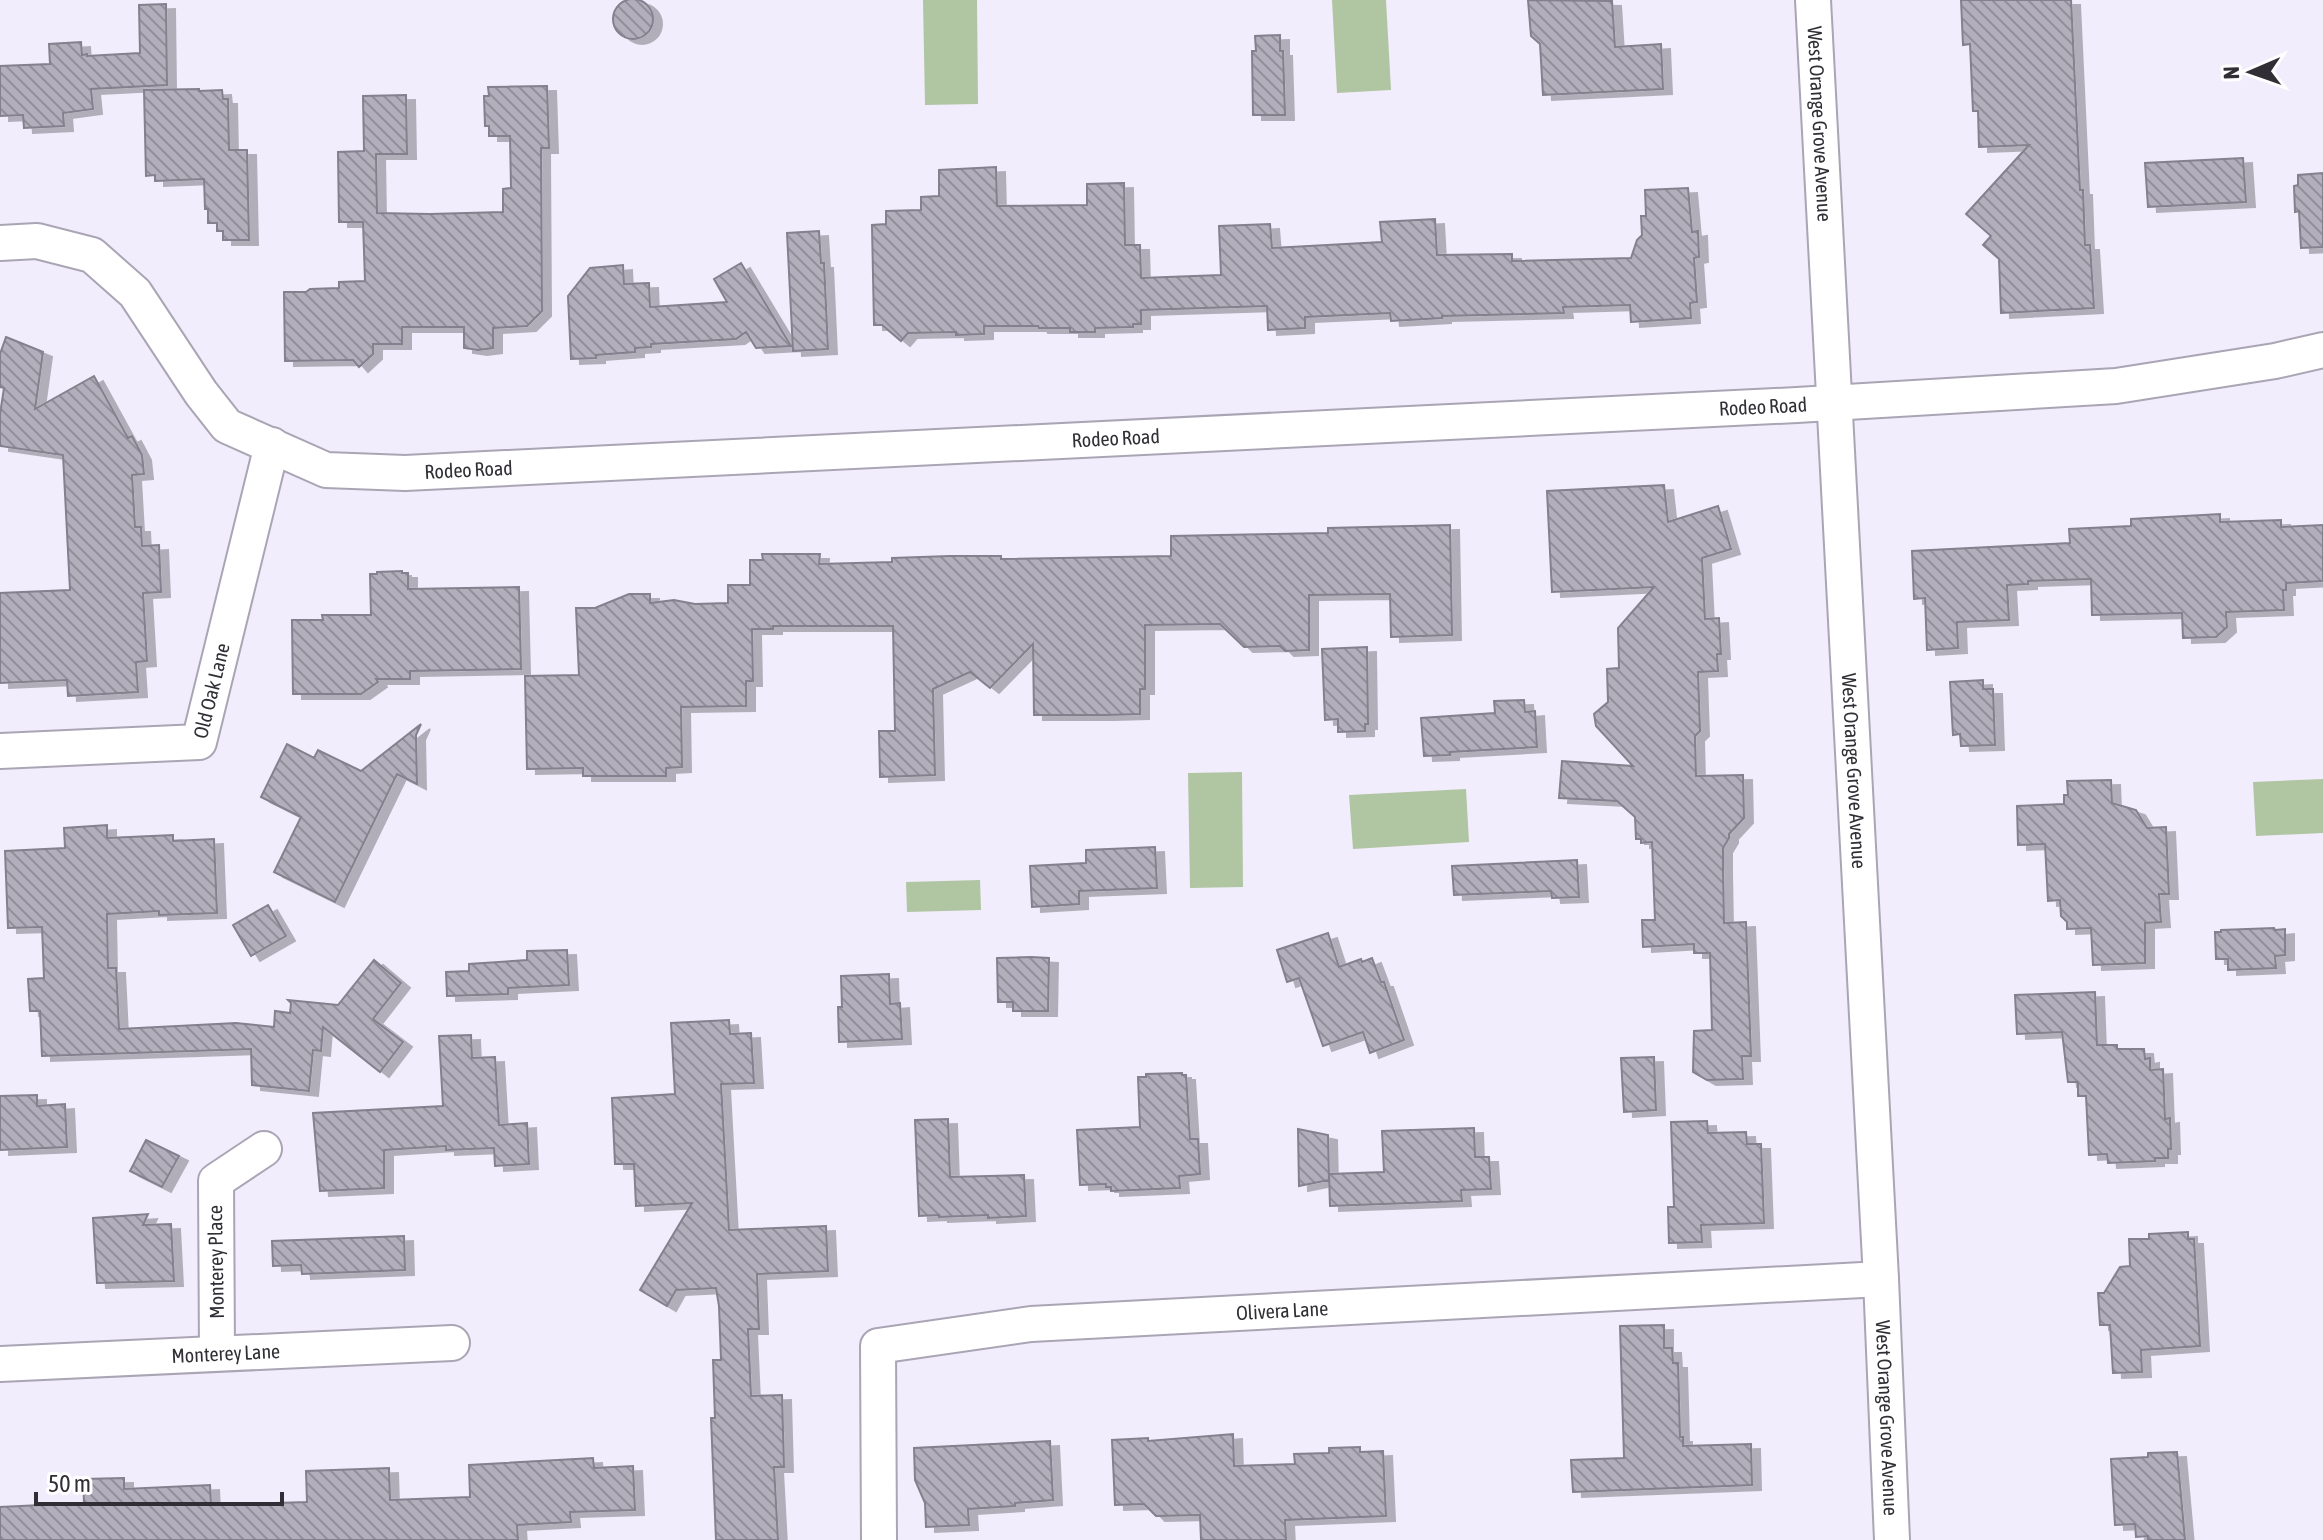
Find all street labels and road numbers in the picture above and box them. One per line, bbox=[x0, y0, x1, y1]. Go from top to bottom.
street label: West Orange Grove Avenue bbox=[1803, 25, 1837, 222]
street label: Rodeo Road bbox=[1718, 392, 1808, 420]
street label: Rodeo Road bbox=[1071, 424, 1160, 451]
street label: Rodeo Road bbox=[424, 456, 513, 483]
street label: Old Oak Lane bbox=[188, 641, 234, 741]
street label: West Orange Grove Avenue bbox=[1838, 672, 1871, 869]
street label: Monterey Place bbox=[203, 1205, 228, 1319]
street label: Olivera Lane bbox=[1235, 1296, 1329, 1324]
street label: West Orange Grove Avenue bbox=[1872, 1320, 1903, 1516]
street label: Monterey Lane bbox=[171, 1339, 281, 1367]

